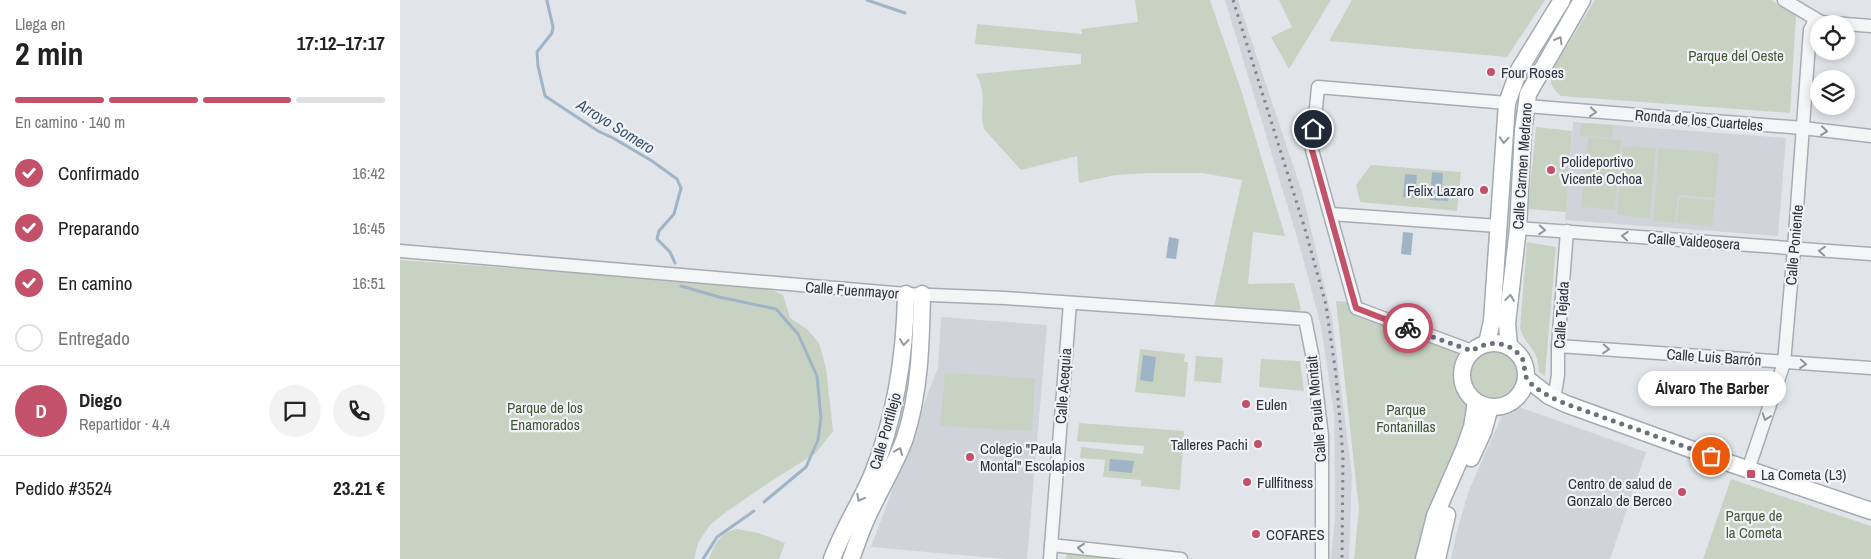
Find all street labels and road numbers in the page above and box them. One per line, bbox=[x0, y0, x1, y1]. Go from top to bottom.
street label: Calle Carmen Medrano bbox=[1507, 102, 1537, 230]
street label: Ronda de los Cuarteles bbox=[1634, 104, 1764, 136]
street label: Calle Poniente bbox=[1780, 204, 1808, 286]
street label: Calle Valdeosera bbox=[1647, 227, 1741, 255]
street label: Calle Fuenmayor bbox=[805, 276, 899, 304]
street label: Calle Tejada bbox=[1548, 280, 1574, 349]
street label: Calle Luis Barrón bbox=[1666, 343, 1762, 371]
street label: Calle Acequia bbox=[1050, 347, 1076, 425]
street label: Calle Paula Montalt bbox=[1301, 354, 1331, 463]
street label: Calle Portillejo bbox=[864, 390, 906, 472]

